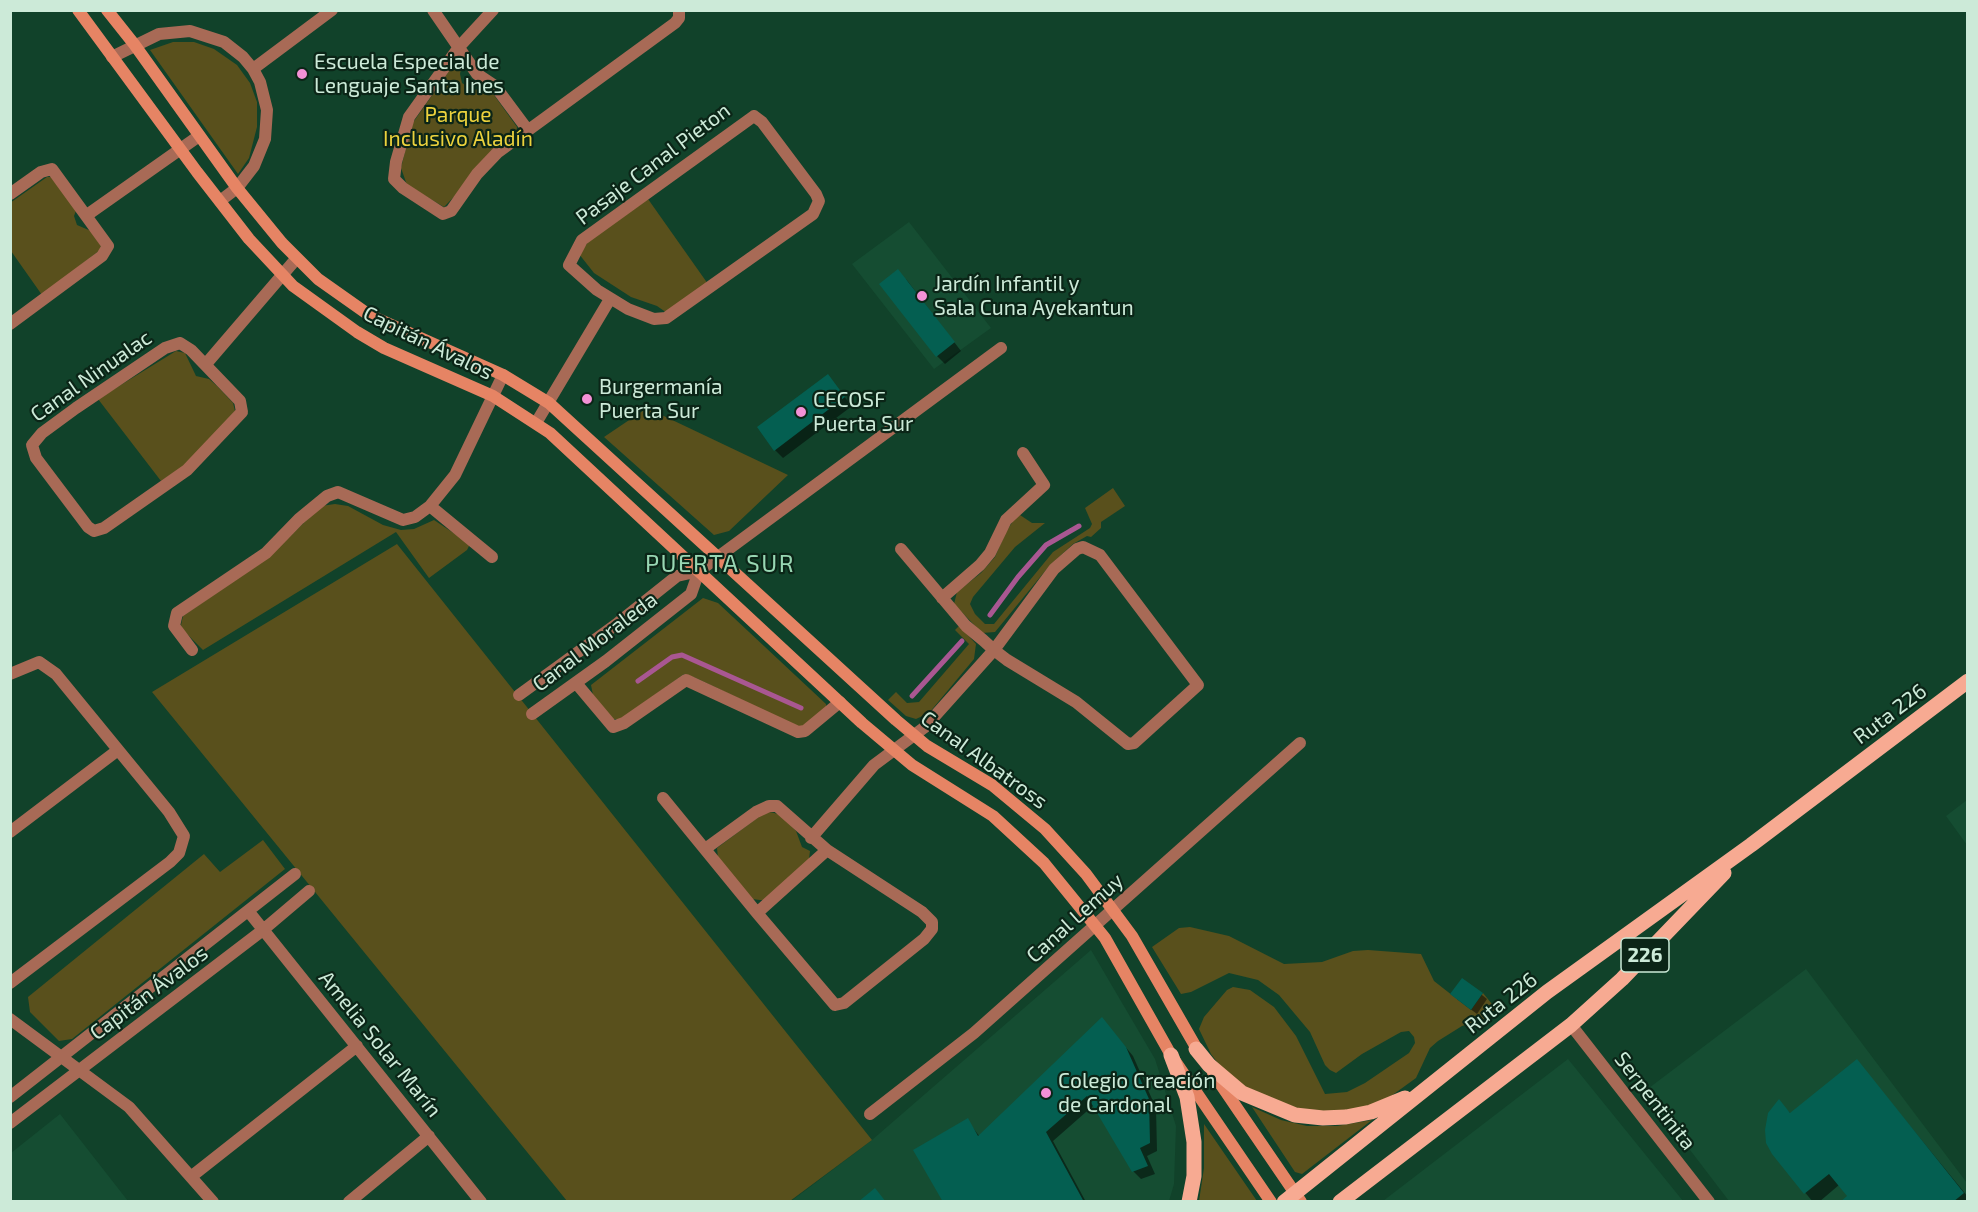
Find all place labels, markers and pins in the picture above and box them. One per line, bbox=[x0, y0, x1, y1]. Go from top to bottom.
place label: Escuela Especial de Lenguaje Santa Ines bbox=[314, 49, 504, 99]
marker: Escuela Especial de Lenguaje Santa Ines bbox=[295, 67, 309, 81]
place label: Jardín Infantil y Sala Cuna Ayekantun bbox=[934, 271, 1134, 321]
marker: Jardín Infantil y Sala Cuna Ayekantun bbox=[915, 289, 929, 303]
place label: Burgermanía Puerta Sur bbox=[599, 374, 723, 424]
place label: CECOSF Puerta Sur bbox=[813, 387, 913, 437]
marker: Burgermanía Puerta Sur bbox=[580, 392, 594, 406]
marker: CECOSF Puerta Sur bbox=[794, 405, 808, 419]
place label: Colegio Creación de Cardonal bbox=[1058, 1068, 1215, 1118]
marker: Colegio Creación de Cardonal bbox=[1039, 1086, 1053, 1100]

